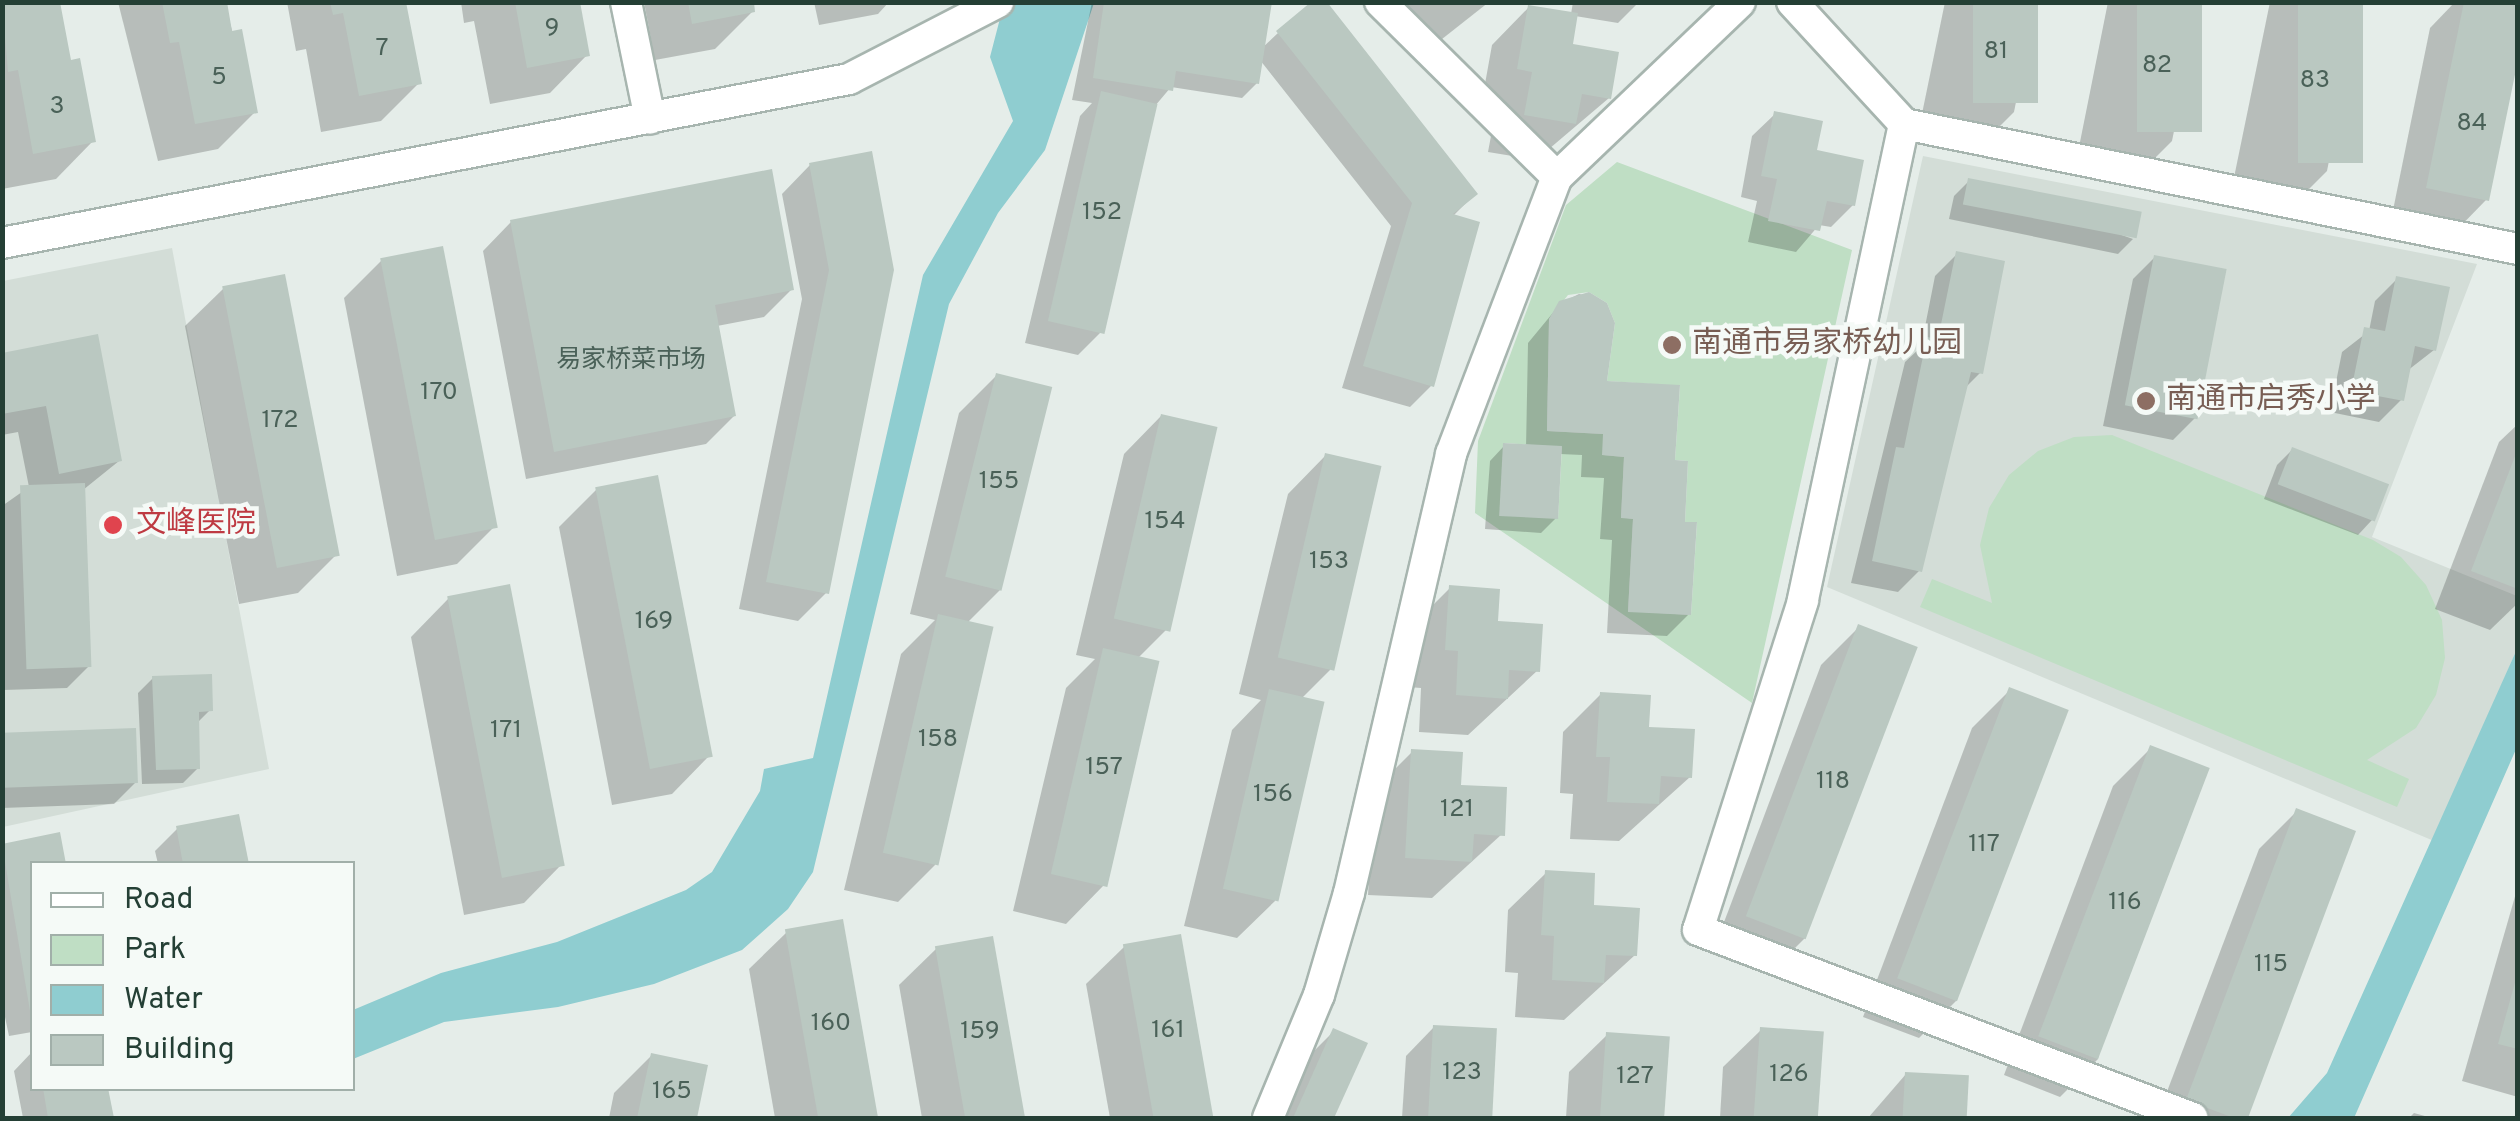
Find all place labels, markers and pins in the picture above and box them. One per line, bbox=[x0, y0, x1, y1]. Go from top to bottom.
place label: 南通市易家桥幼儿园 bbox=[1692, 327, 1962, 363]
marker: 南通市易家桥幼儿园 bbox=[1661, 334, 1683, 356]
place label: 南通市启秀小学 bbox=[2166, 383, 2376, 419]
marker: 南通市启秀小学 bbox=[2135, 390, 2157, 412]
place label: 文峰医院 bbox=[136, 507, 256, 543]
marker: 文峰医院 bbox=[100, 512, 126, 538]

